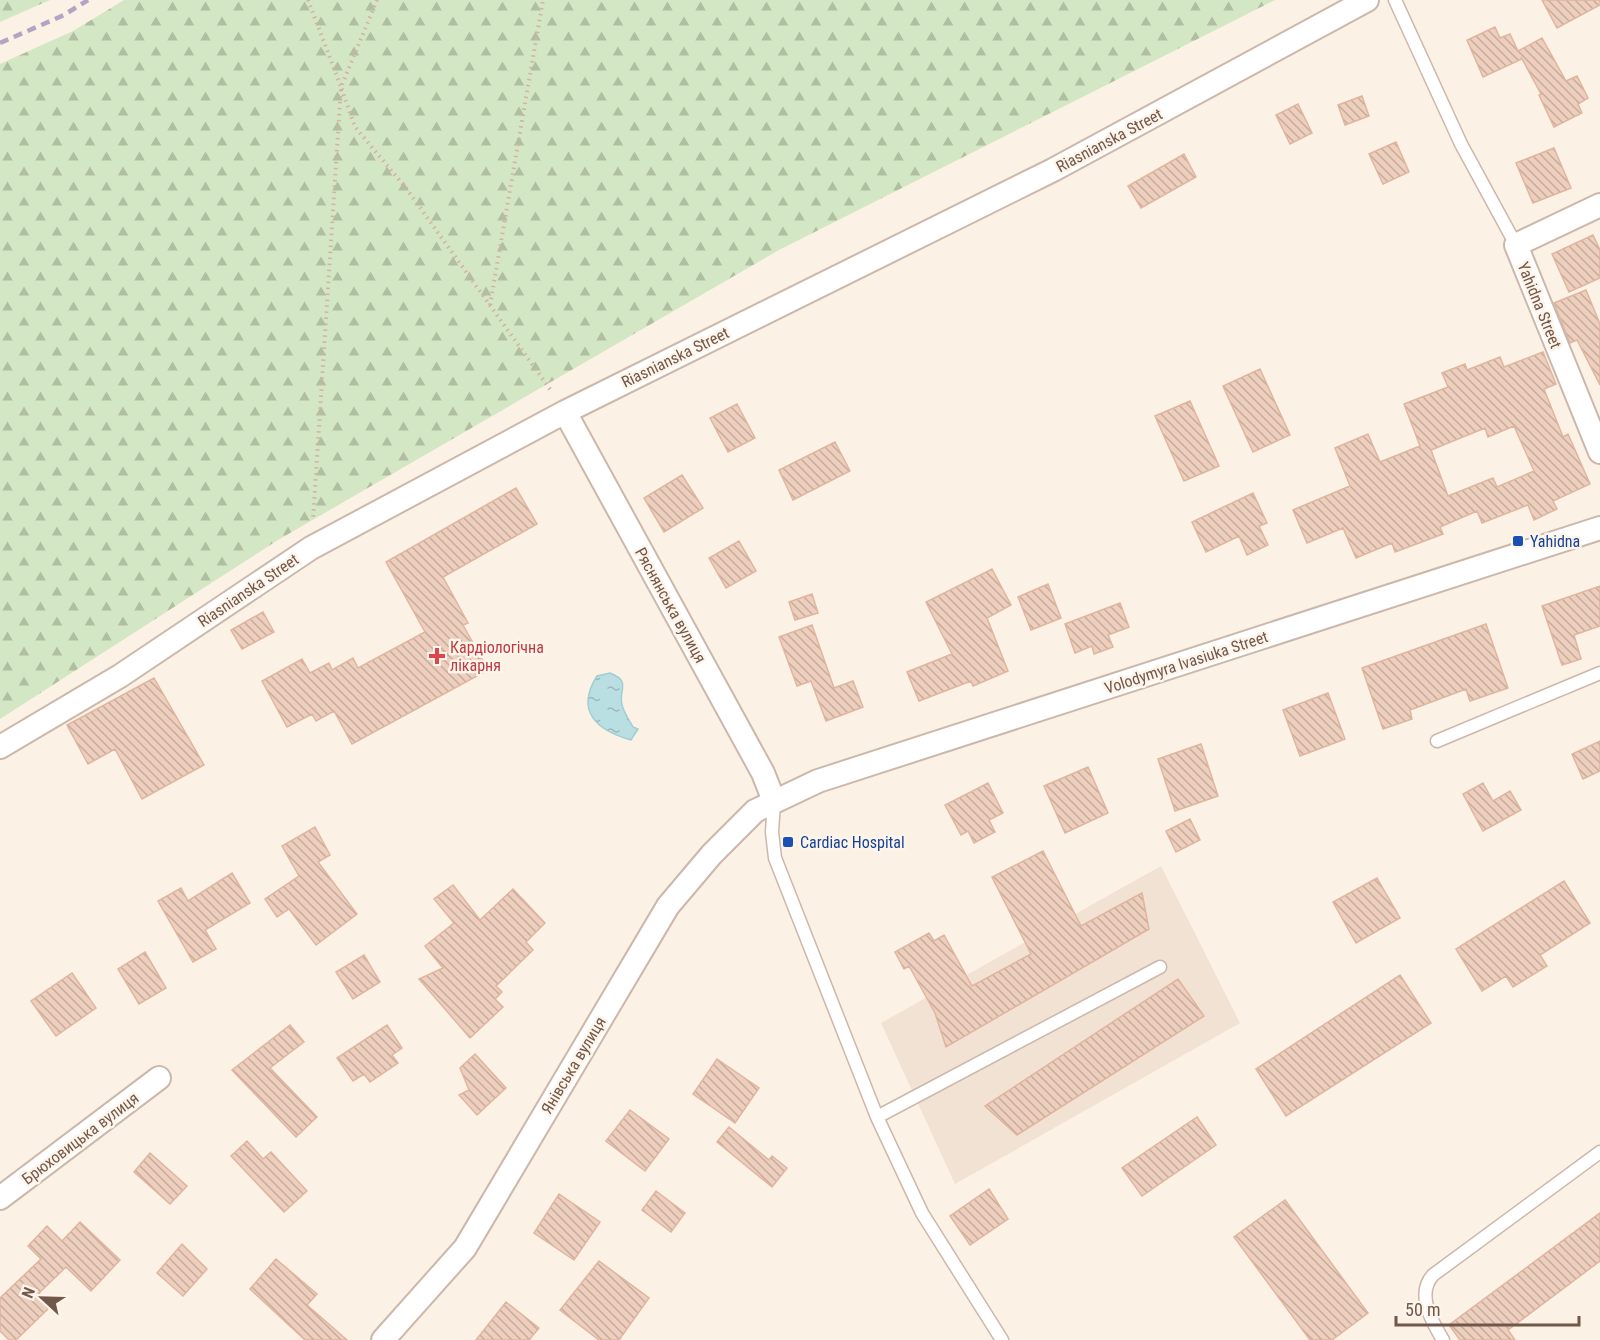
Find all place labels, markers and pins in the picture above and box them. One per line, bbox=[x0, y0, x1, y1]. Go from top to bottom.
place label: Yahidna bbox=[1530, 532, 1580, 551]
marker: Yahidna bbox=[1511, 534, 1525, 548]
place label: Кардіологічна лікарня bbox=[450, 638, 544, 675]
marker: Кардіологічна лікарня bbox=[428, 647, 446, 665]
place label: Cardiac Hospital bbox=[800, 833, 905, 852]
marker: Cardiac Hospital bbox=[781, 835, 795, 849]

